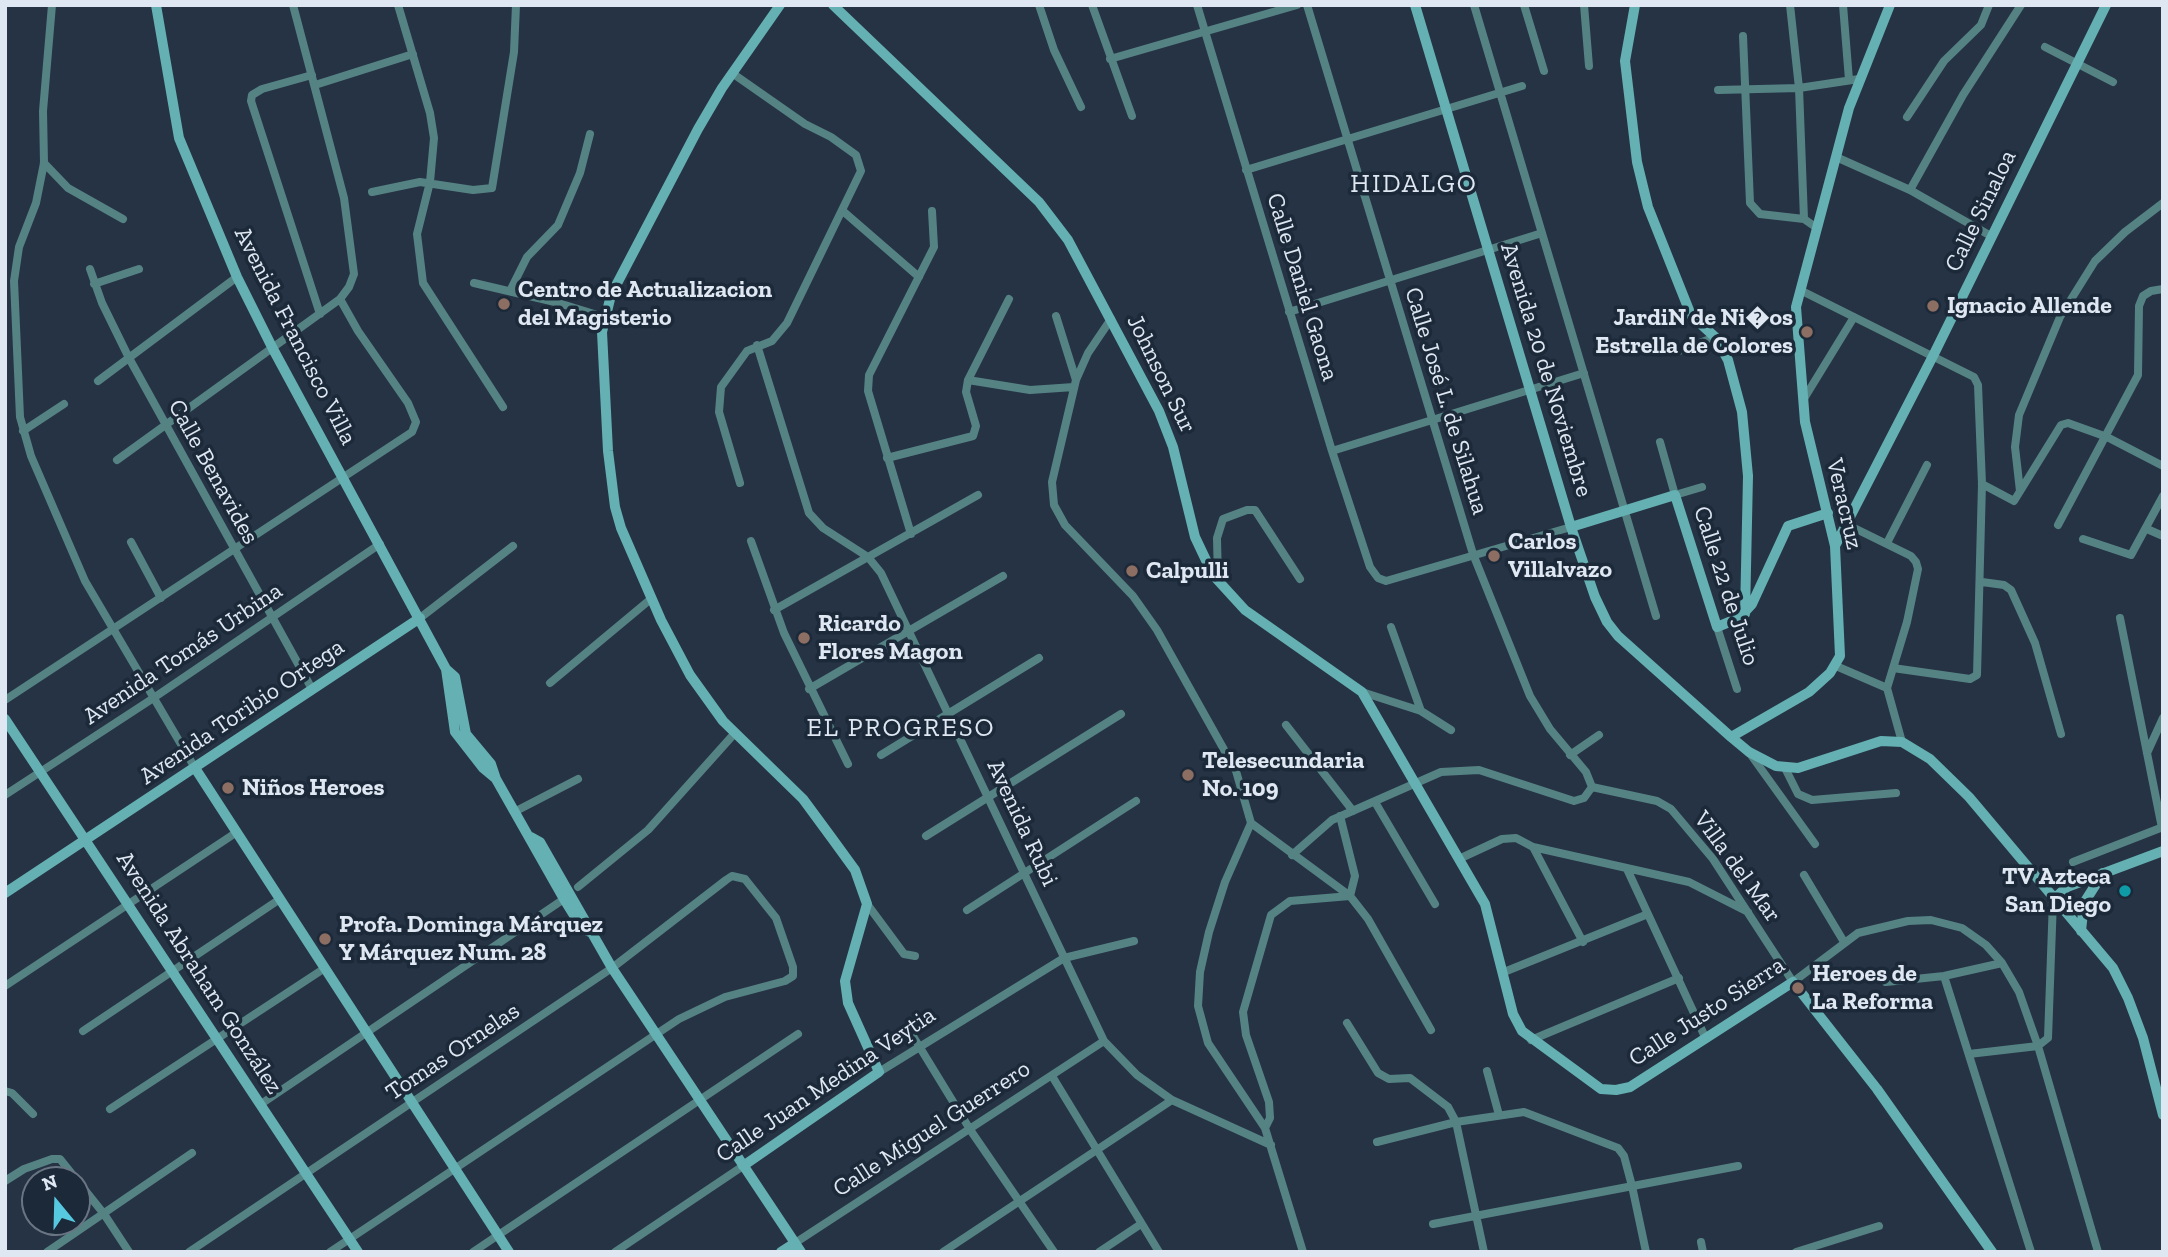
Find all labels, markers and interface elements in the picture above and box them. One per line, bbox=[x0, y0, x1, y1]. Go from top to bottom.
street label: Calle Sinaloa bbox=[1939, 145, 2023, 277]
district label: HIDALGO bbox=[1351, 169, 1477, 201]
street label: Calle Daniel Gaona bbox=[1260, 190, 1344, 384]
street label: Avenida Francisco Villa bbox=[228, 222, 362, 450]
street label: Avenida 20 de Noviembre bbox=[1494, 240, 1598, 500]
place label: Centro de Actualizacion del Magisterio bbox=[518, 276, 772, 332]
street label: Calle José L. de Silahua bbox=[1398, 284, 1494, 518]
place label: Ignacio Allende bbox=[1947, 292, 2112, 320]
marker: Centro de Actualizacion del Magisterio bbox=[496, 296, 512, 312]
marker: Ignacio Allende bbox=[1925, 298, 1941, 314]
place label: JardiN de Ni�os Estrella de Colores bbox=[1595, 304, 1793, 360]
street label: Johnson Sur bbox=[1120, 310, 1202, 438]
marker: JardiN de Ni�os Estrella de Colores bbox=[1799, 324, 1815, 340]
street label: Calle Benavides bbox=[161, 395, 265, 549]
street label: Veracruz bbox=[1820, 456, 1868, 552]
street label: Calle 22 de Julio bbox=[1687, 503, 1765, 669]
place label: Carlos Villalvazo bbox=[1508, 528, 1612, 584]
marker: Carlos Villalvazo bbox=[1486, 548, 1502, 564]
place label: Calpulli bbox=[1146, 557, 1229, 585]
marker: Calpulli bbox=[1124, 563, 1140, 579]
street label: Avenida Tomás Urbina bbox=[78, 577, 288, 731]
place label: Ricardo Flores Magon bbox=[818, 610, 963, 666]
marker: Ricardo Flores Magon bbox=[796, 630, 812, 646]
street label: Avenida Toribio Ortega bbox=[134, 633, 350, 791]
district label: EL PROGRESO bbox=[808, 713, 994, 745]
place label: Telesecundaria No. 109 bbox=[1202, 747, 1365, 803]
street label: Avenida Rubi bbox=[980, 755, 1064, 891]
marker: Telesecundaria No. 109 bbox=[1180, 767, 1196, 783]
place label: Niños Heroes bbox=[242, 774, 384, 802]
marker: Niños Heroes bbox=[220, 780, 236, 796]
street label: Villa del Mar bbox=[1687, 806, 1787, 928]
street label: Avenida Abraham González bbox=[110, 846, 288, 1100]
place label: TV Azteca San Diego bbox=[2002, 863, 2111, 919]
marker: TV Azteca San Diego bbox=[2117, 883, 2133, 899]
place label: Profa. Dominga Márquez Y Márquez Num. 28 bbox=[339, 911, 603, 967]
marker: Profa. Dominga Márquez Y Márquez Num. 28 bbox=[317, 931, 333, 947]
street label: Calle Justo Sierra bbox=[1624, 951, 1790, 1073]
place label: Heroes de La Reforma bbox=[1812, 960, 1933, 1016]
marker: Heroes de La Reforma bbox=[1790, 980, 1806, 996]
street label: Tomas Ornelas bbox=[381, 997, 525, 1107]
street label: Calle Juan Medina Veytia bbox=[711, 1001, 941, 1169]
street label: Calle Miguel Guerrero bbox=[828, 1054, 1036, 1204]
north arrow bbox=[21, 1166, 91, 1236]
text: N bbox=[39, 1169, 60, 1196]

